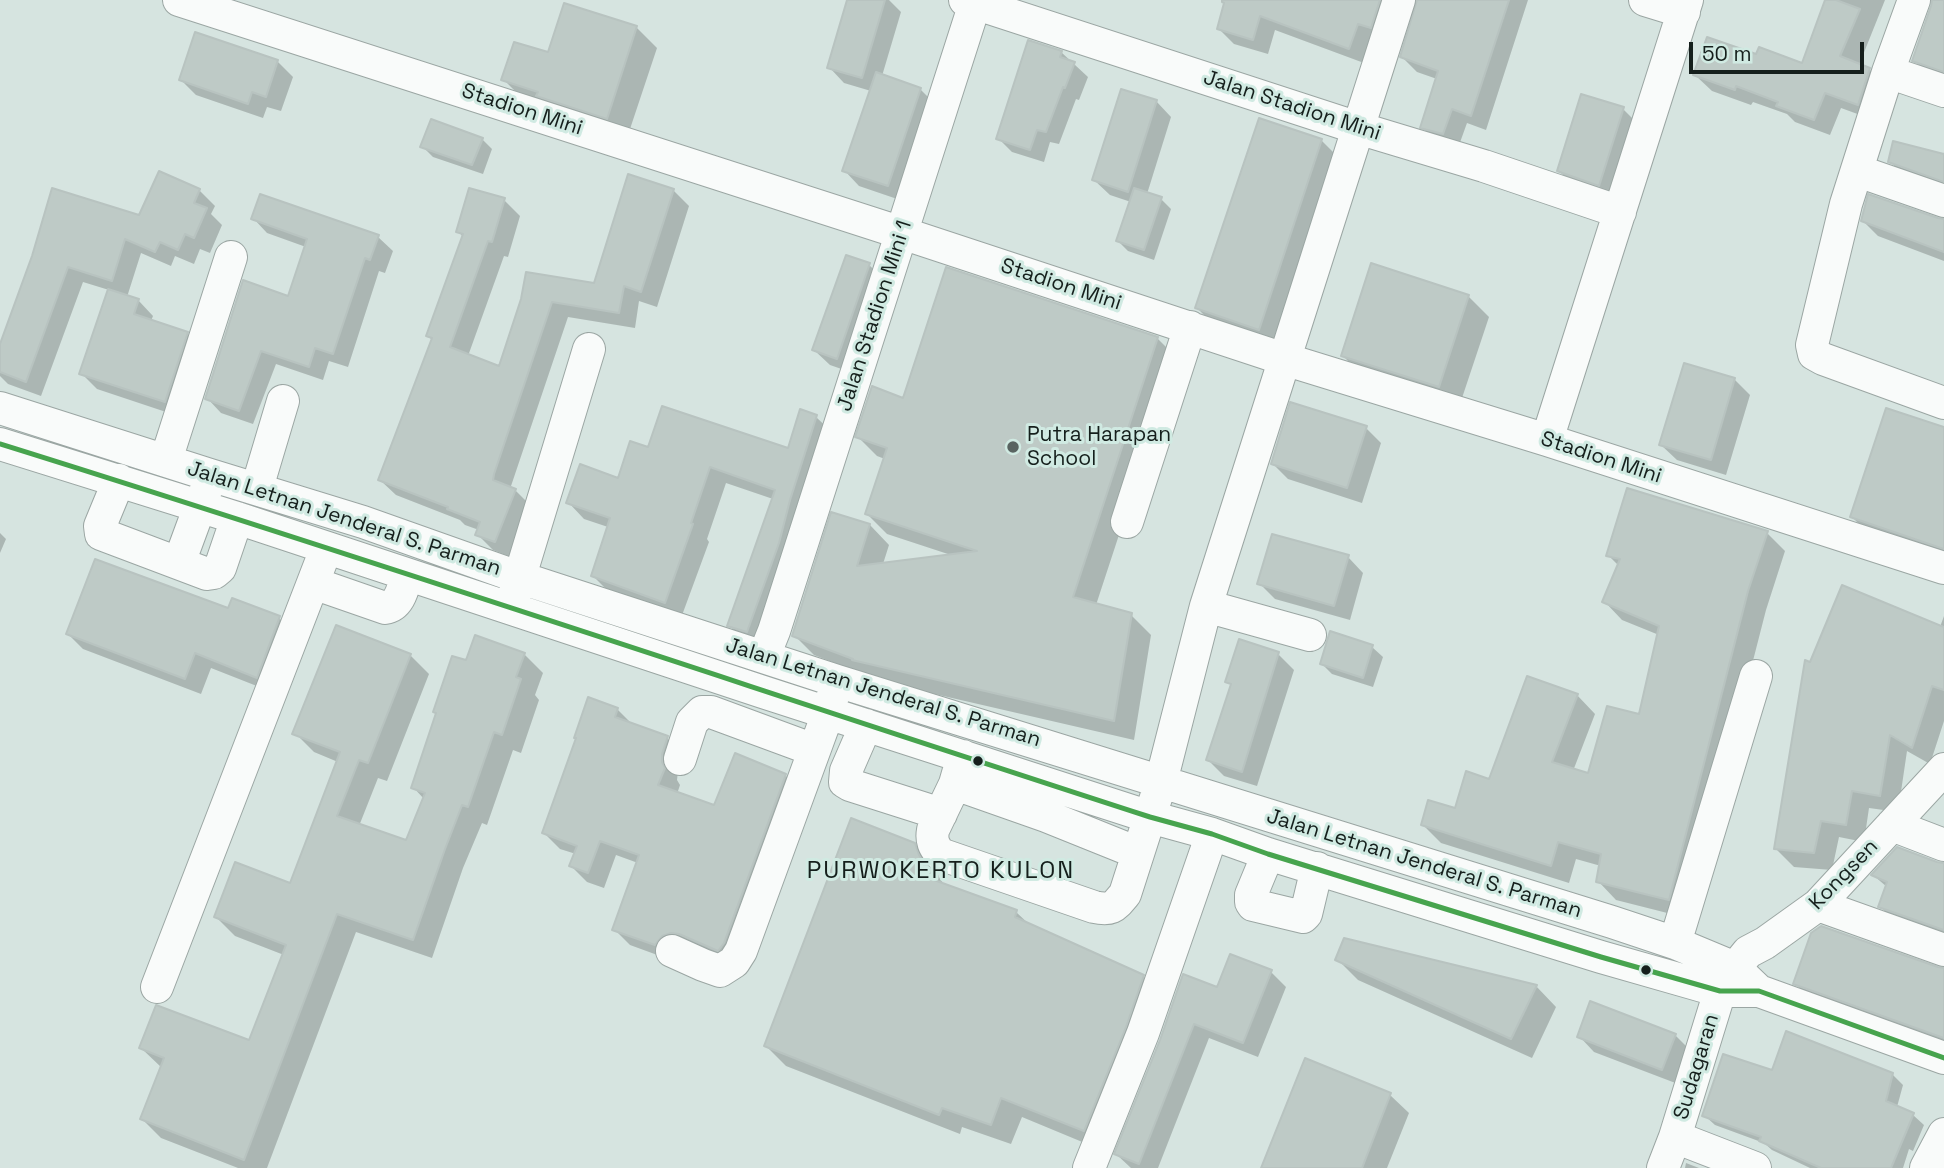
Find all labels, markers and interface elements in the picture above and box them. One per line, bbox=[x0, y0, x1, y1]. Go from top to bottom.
scale bar bbox=[1692, 28, 1867, 72]
text: 50 m bbox=[1702, 40, 1752, 67]
street label: Jalan Stadion Mini bbox=[1200, 65, 1384, 147]
street label: Stadion Mini bbox=[458, 79, 586, 141]
street label: Jalan Stadion Mini 1 bbox=[832, 217, 918, 415]
street label: Stadion Mini bbox=[997, 254, 1125, 316]
place label: Putra Harapan School bbox=[1027, 422, 1171, 472]
street label: Stadion Mini bbox=[1537, 427, 1665, 489]
marker: Putra Harapan School bbox=[1005, 439, 1021, 455]
street label: Jalan Letnan Jenderal S. Parman bbox=[184, 456, 504, 582]
street label: Jalan Letnan Jenderal S. Parman bbox=[722, 633, 1044, 753]
unlabelled marker bbox=[971, 754, 985, 768]
street label: Jalan Letnan Jenderal S. Parman bbox=[1263, 804, 1585, 924]
street label: Kongsen bbox=[1804, 835, 1884, 915]
district label: PURWOKERTO KULON bbox=[809, 857, 1073, 885]
unlabelled marker bbox=[1639, 963, 1653, 977]
street label: Sudagaran bbox=[1669, 1011, 1725, 1123]

